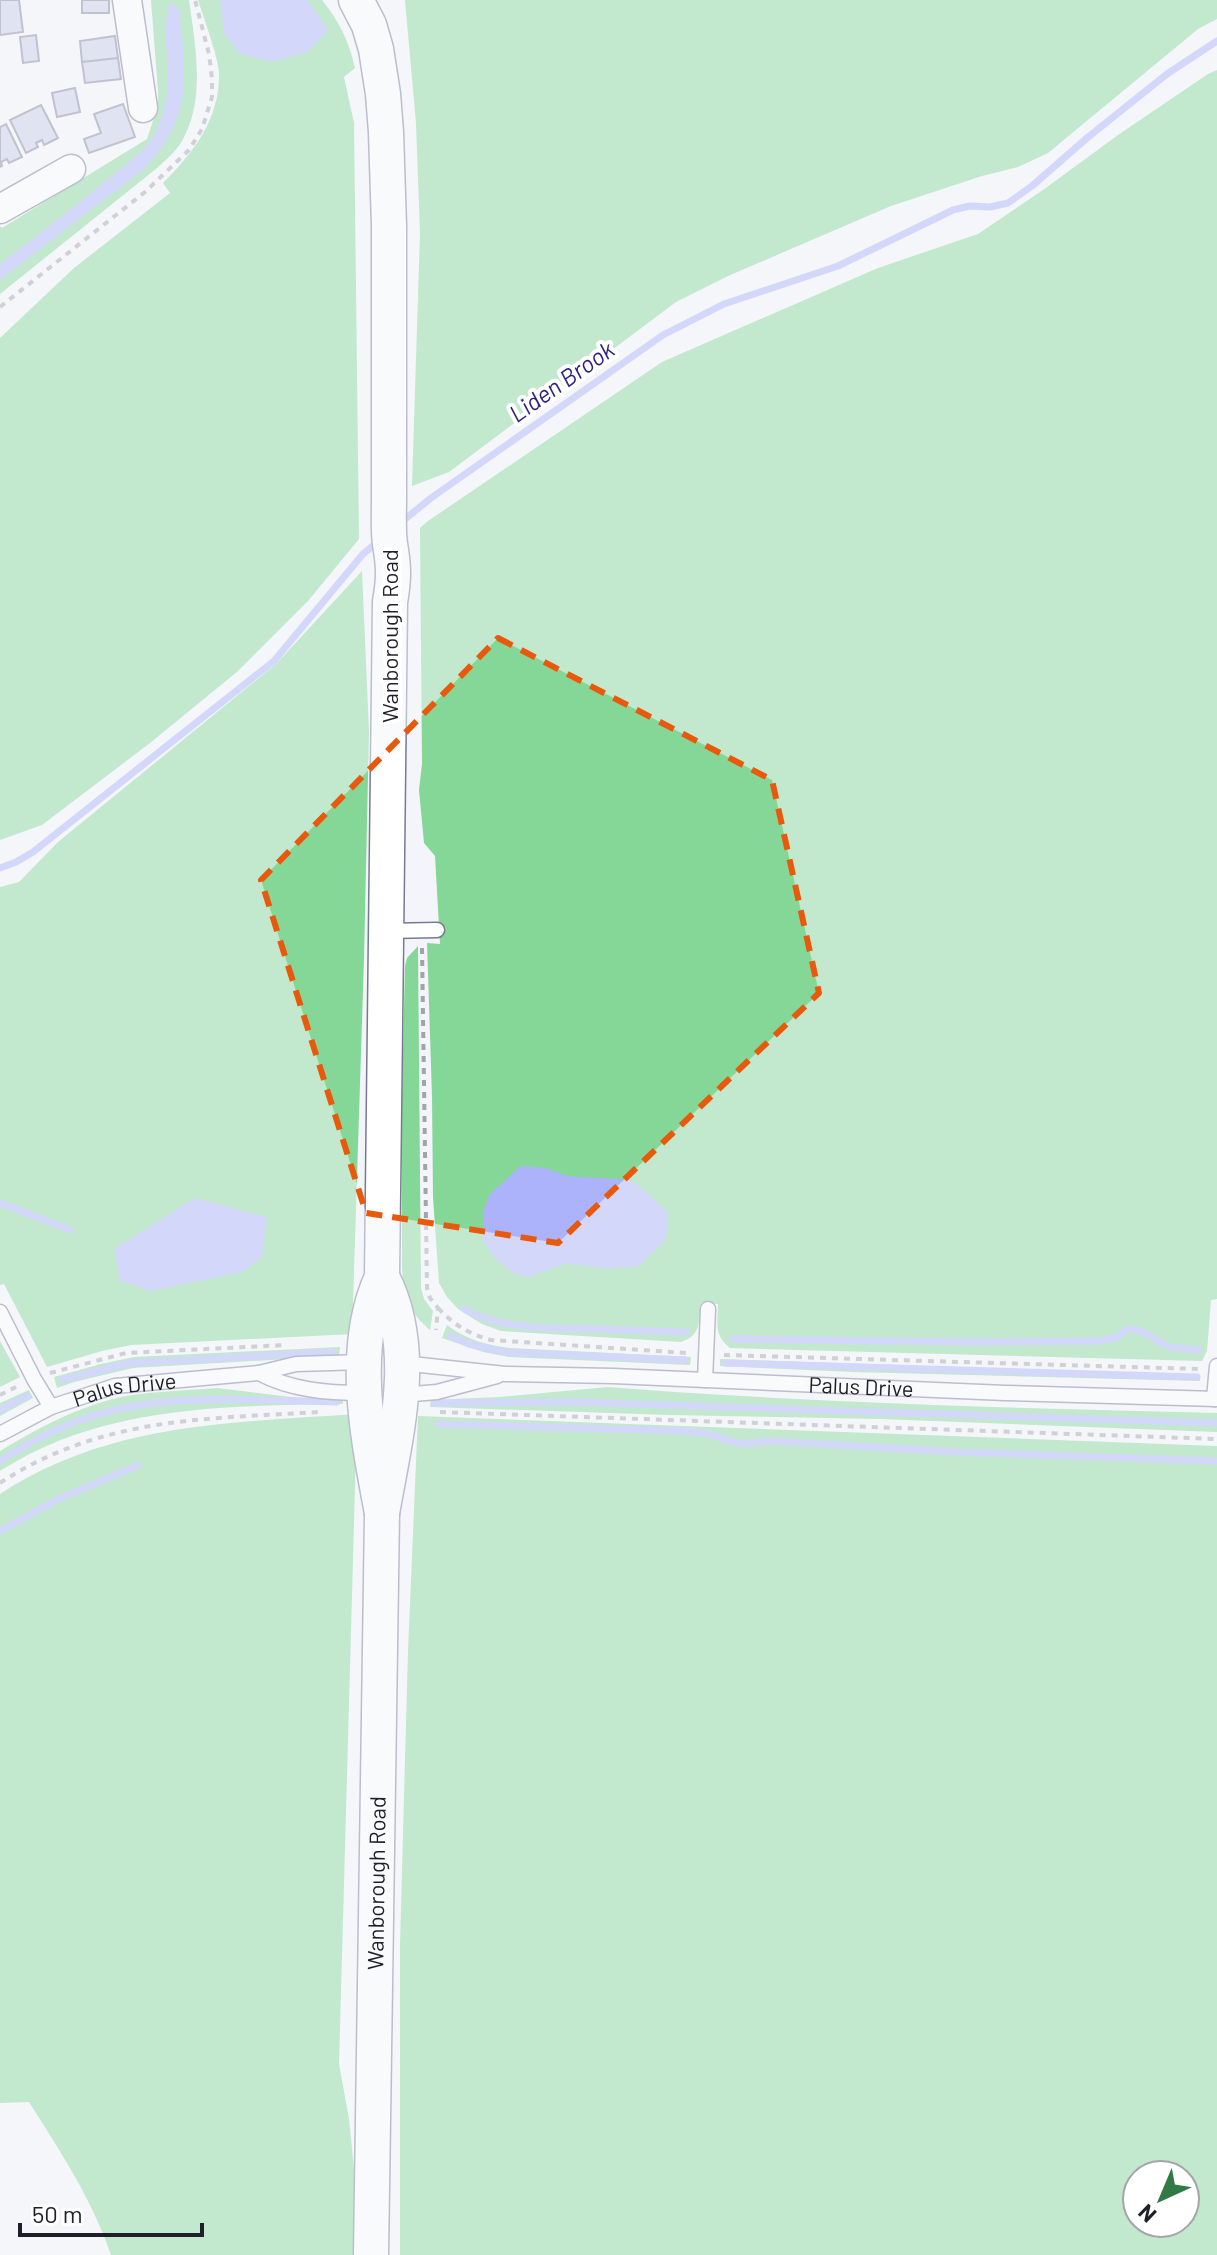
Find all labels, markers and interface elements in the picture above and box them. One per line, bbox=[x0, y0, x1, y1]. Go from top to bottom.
water label: Liden Brook bbox=[503, 334, 619, 427]
street label: Wanborough Road bbox=[376, 549, 402, 723]
street label: Palus Drive bbox=[69, 1367, 177, 1411]
street label: Palus Drive bbox=[808, 1370, 914, 1401]
street label: Wanborough Road bbox=[361, 1796, 390, 1970]
north arrow bbox=[1121, 2159, 1201, 2239]
scale bar bbox=[20, 2187, 202, 2237]
text: 50 m bbox=[32, 2199, 83, 2228]
text: N bbox=[1132, 2200, 1161, 2229]

